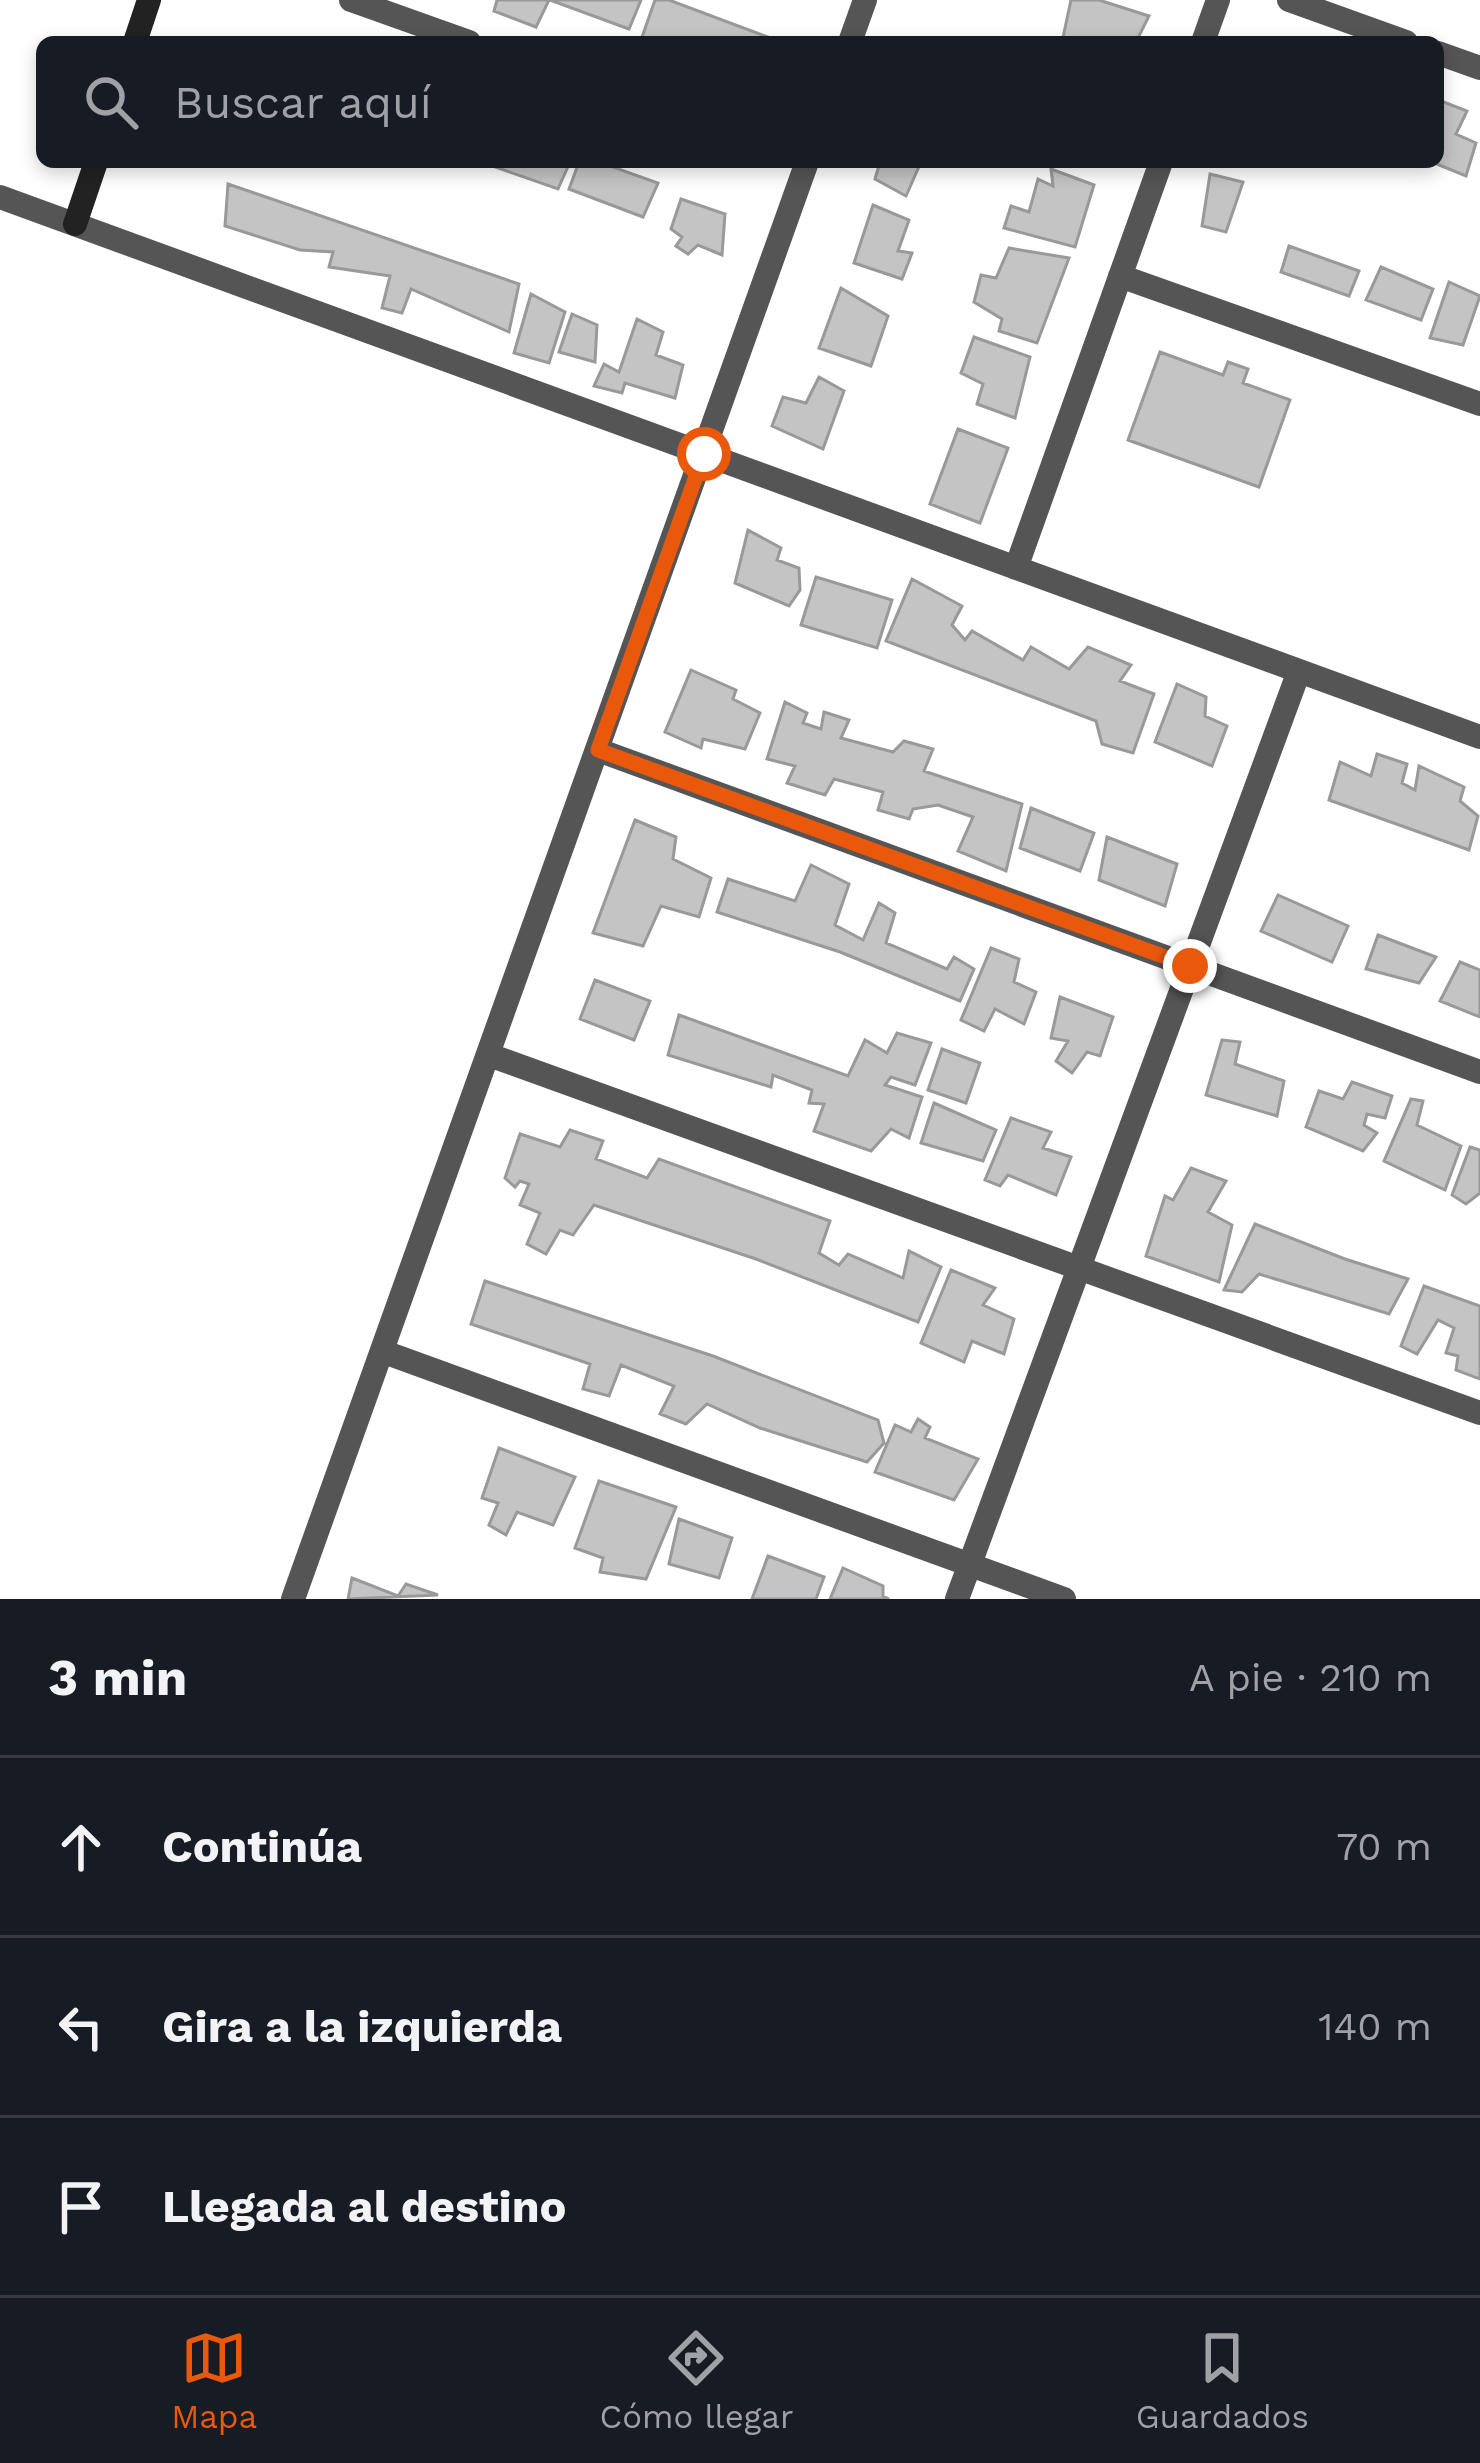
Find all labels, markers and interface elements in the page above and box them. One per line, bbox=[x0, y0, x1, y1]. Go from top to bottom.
search box bbox=[36, 36, 1444, 168]
icon: search bbox=[78, 69, 144, 135]
text: Buscar aquí bbox=[174, 76, 432, 129]
route start bbox=[677, 427, 731, 481]
route end bbox=[1163, 939, 1217, 993]
text: 3 min bbox=[48, 1648, 187, 1707]
text: A pie · 210 m bbox=[1189, 1655, 1432, 1700]
icon: ahead bbox=[48, 1814, 114, 1880]
text: Continúa bbox=[162, 1820, 362, 1873]
text: 70 m bbox=[1336, 1824, 1432, 1869]
icon: left bbox=[48, 1994, 114, 2060]
text: Gira a la izquierda bbox=[162, 2000, 562, 2053]
text: 140 m bbox=[1318, 2004, 1432, 2049]
icon: arrive bbox=[48, 2174, 114, 2240]
text: Llegada al destino bbox=[162, 2180, 567, 2233]
tab: Mapa bbox=[171, 2325, 257, 2436]
tab: Cómo llegar bbox=[600, 2325, 793, 2436]
tab: Guardados bbox=[1136, 2325, 1309, 2436]

